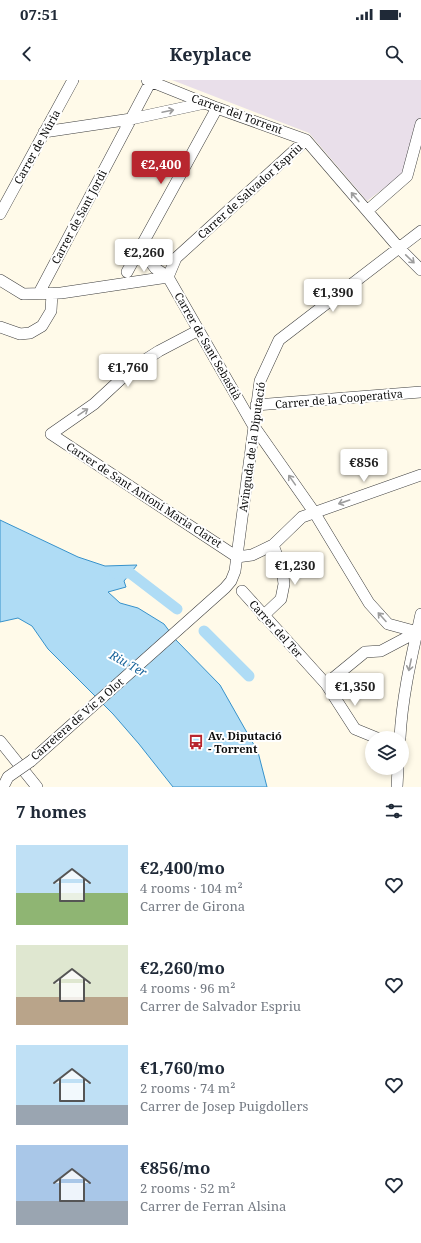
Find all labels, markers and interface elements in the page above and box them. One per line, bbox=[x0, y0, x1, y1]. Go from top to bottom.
text: 07:51 bbox=[20, 4, 58, 24]
text: Keyplace bbox=[169, 42, 252, 66]
icon: back bbox=[16, 43, 38, 65]
icon: search bbox=[383, 43, 405, 65]
street label: Carrer del Torrent bbox=[190, 90, 285, 137]
street label: Carrer de Núria bbox=[10, 107, 63, 187]
one-way arrow bbox=[161, 107, 174, 115]
street label: Carrer de Salvador Espriu bbox=[194, 139, 305, 242]
pin: €2,400 bbox=[128, 151, 194, 185]
text: €2,400 bbox=[141, 155, 181, 173]
street label: Carrer de Sant Jordi bbox=[47, 167, 110, 266]
one-way arrow bbox=[351, 192, 360, 203]
pin: €2,260 bbox=[111, 239, 177, 273]
text: €2,260 bbox=[124, 243, 164, 261]
one-way arrow bbox=[405, 254, 415, 264]
pin: €1,390 bbox=[300, 279, 366, 313]
text: €1,390 bbox=[313, 283, 353, 301]
street label: Carrer de Sant Sebastià bbox=[171, 289, 245, 402]
pin: €1,760 bbox=[95, 354, 161, 388]
text: €1,760 bbox=[108, 358, 148, 376]
street label: Avinguda de la Diputació bbox=[235, 381, 268, 513]
street label: Carrer de la Cooperativa bbox=[274, 385, 404, 412]
one-way arrow bbox=[77, 408, 88, 416]
street label: Carrer de Sant Antoni Maria Claret bbox=[64, 438, 225, 551]
pin: €856 bbox=[340, 449, 388, 483]
text: €856 bbox=[349, 453, 379, 471]
one-way arrow bbox=[288, 475, 296, 486]
one-way arrow bbox=[339, 498, 351, 506]
pin: €1,230 bbox=[262, 552, 328, 586]
text: €1,230 bbox=[275, 556, 315, 574]
street label: Carrer del Ter bbox=[246, 596, 307, 662]
one-way arrow bbox=[378, 613, 387, 623]
water label: Riu Ter bbox=[106, 646, 150, 681]
one-way arrow bbox=[405, 659, 413, 672]
pin: €1,350 bbox=[322, 673, 388, 707]
street label: Carretera de Vic a Olot bbox=[27, 674, 126, 763]
text: €1,350 bbox=[335, 677, 375, 695]
place label: Av. Diputació - Torrent bbox=[208, 728, 282, 756]
map controls bbox=[365, 731, 409, 775]
button: layers bbox=[365, 731, 409, 775]
bus stop icon: Av. Diputació - Torrent bbox=[187, 733, 205, 751]
text: 7 homes bbox=[16, 800, 86, 823]
icon: filters bbox=[383, 800, 405, 822]
text: €2,400/mo bbox=[140, 856, 225, 879]
icon: home bbox=[48, 861, 96, 909]
icon: heart bbox=[383, 874, 405, 896]
text: 4 rooms · 104 m² bbox=[140, 879, 243, 897]
text: Carrer de Girona bbox=[140, 897, 245, 915]
text: €2,260/mo bbox=[140, 956, 225, 979]
icon: home bbox=[48, 961, 96, 1009]
icon: heart bbox=[383, 974, 405, 996]
text: 4 rooms · 96 m² bbox=[140, 979, 235, 997]
text: Carrer de Salvador Espriu bbox=[140, 997, 301, 1015]
text: €1,760/mo bbox=[140, 1056, 225, 1079]
icon: home bbox=[48, 1061, 96, 1109]
icon: heart bbox=[383, 1074, 405, 1096]
text: 2 rooms · 74 m² bbox=[140, 1079, 235, 1097]
text: Carrer de Josep Puigdollers bbox=[140, 1097, 308, 1115]
text: €856/mo bbox=[140, 1156, 210, 1179]
icon: home bbox=[48, 1161, 96, 1209]
icon: heart bbox=[383, 1174, 405, 1196]
text: 2 rooms · 52 m² bbox=[140, 1179, 235, 1197]
text: Carrer de Ferran Alsina bbox=[140, 1197, 286, 1215]

